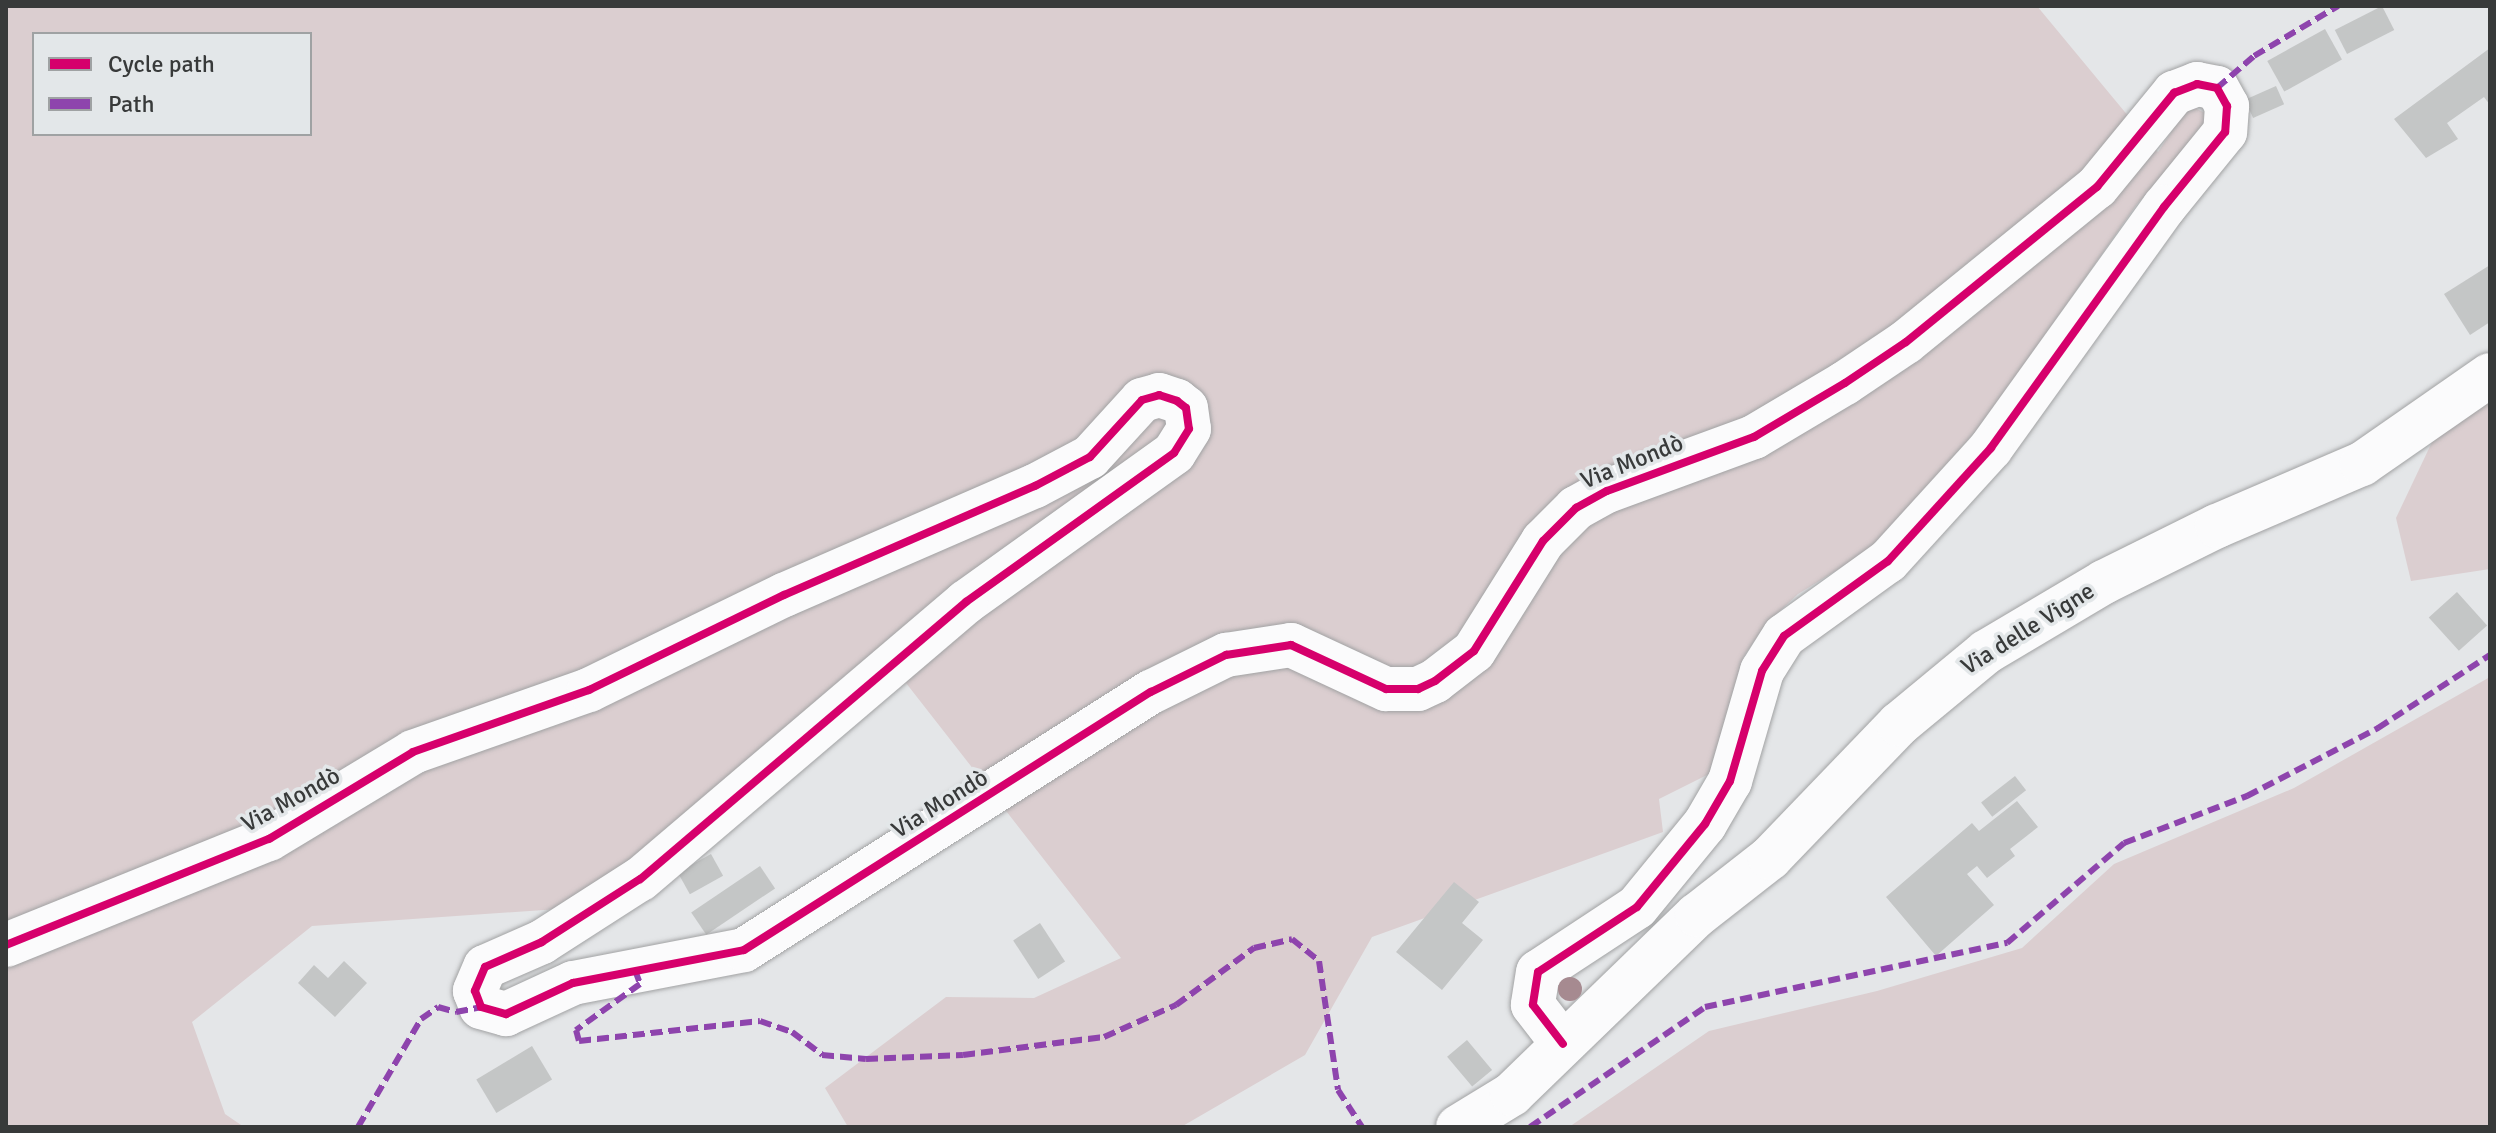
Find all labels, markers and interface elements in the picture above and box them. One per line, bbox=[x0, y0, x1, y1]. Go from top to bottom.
legend bbox=[32, 32, 312, 136]
text: Cycle path bbox=[108, 49, 215, 79]
text: Path bbox=[108, 89, 154, 119]
street label: Via Mondò bbox=[1577, 428, 1687, 496]
street label: Via delle Vigne bbox=[1956, 577, 2100, 681]
street label: Via Mondò bbox=[237, 761, 345, 839]
street label: Via Mondò bbox=[887, 763, 993, 845]

